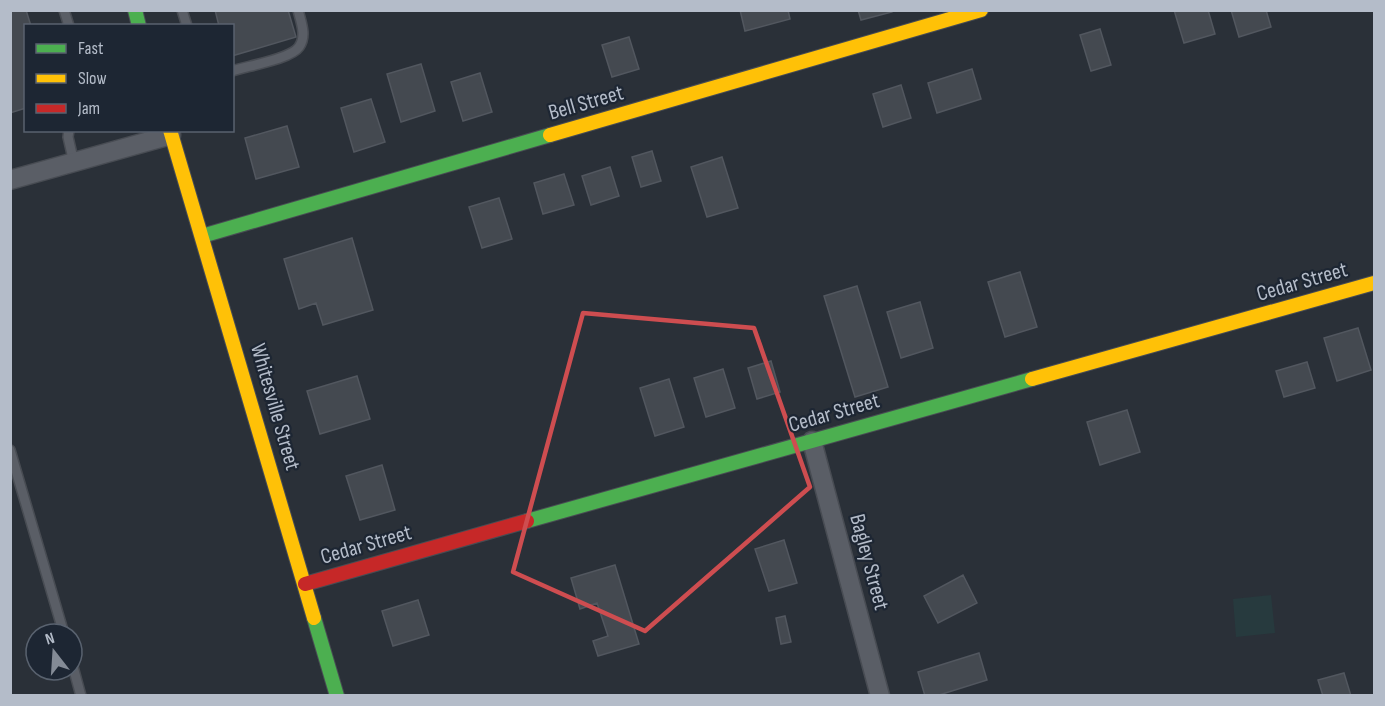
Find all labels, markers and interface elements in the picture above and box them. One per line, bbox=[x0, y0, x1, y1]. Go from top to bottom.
legend bbox=[24, 24, 234, 132]
text: Fast bbox=[78, 38, 104, 59]
text: Slow bbox=[78, 68, 107, 89]
street label: Bell Street bbox=[545, 79, 627, 127]
text: Jam bbox=[77, 98, 100, 119]
street label: Cedar Street bbox=[1253, 256, 1351, 308]
street label: Whitesville Street bbox=[244, 341, 306, 474]
street label: Cedar Street bbox=[785, 387, 883, 439]
street label: Bagley Street bbox=[843, 511, 895, 613]
street label: Cedar Street bbox=[317, 519, 415, 571]
north arrow bbox=[24, 622, 84, 682]
text: N bbox=[43, 629, 57, 649]

